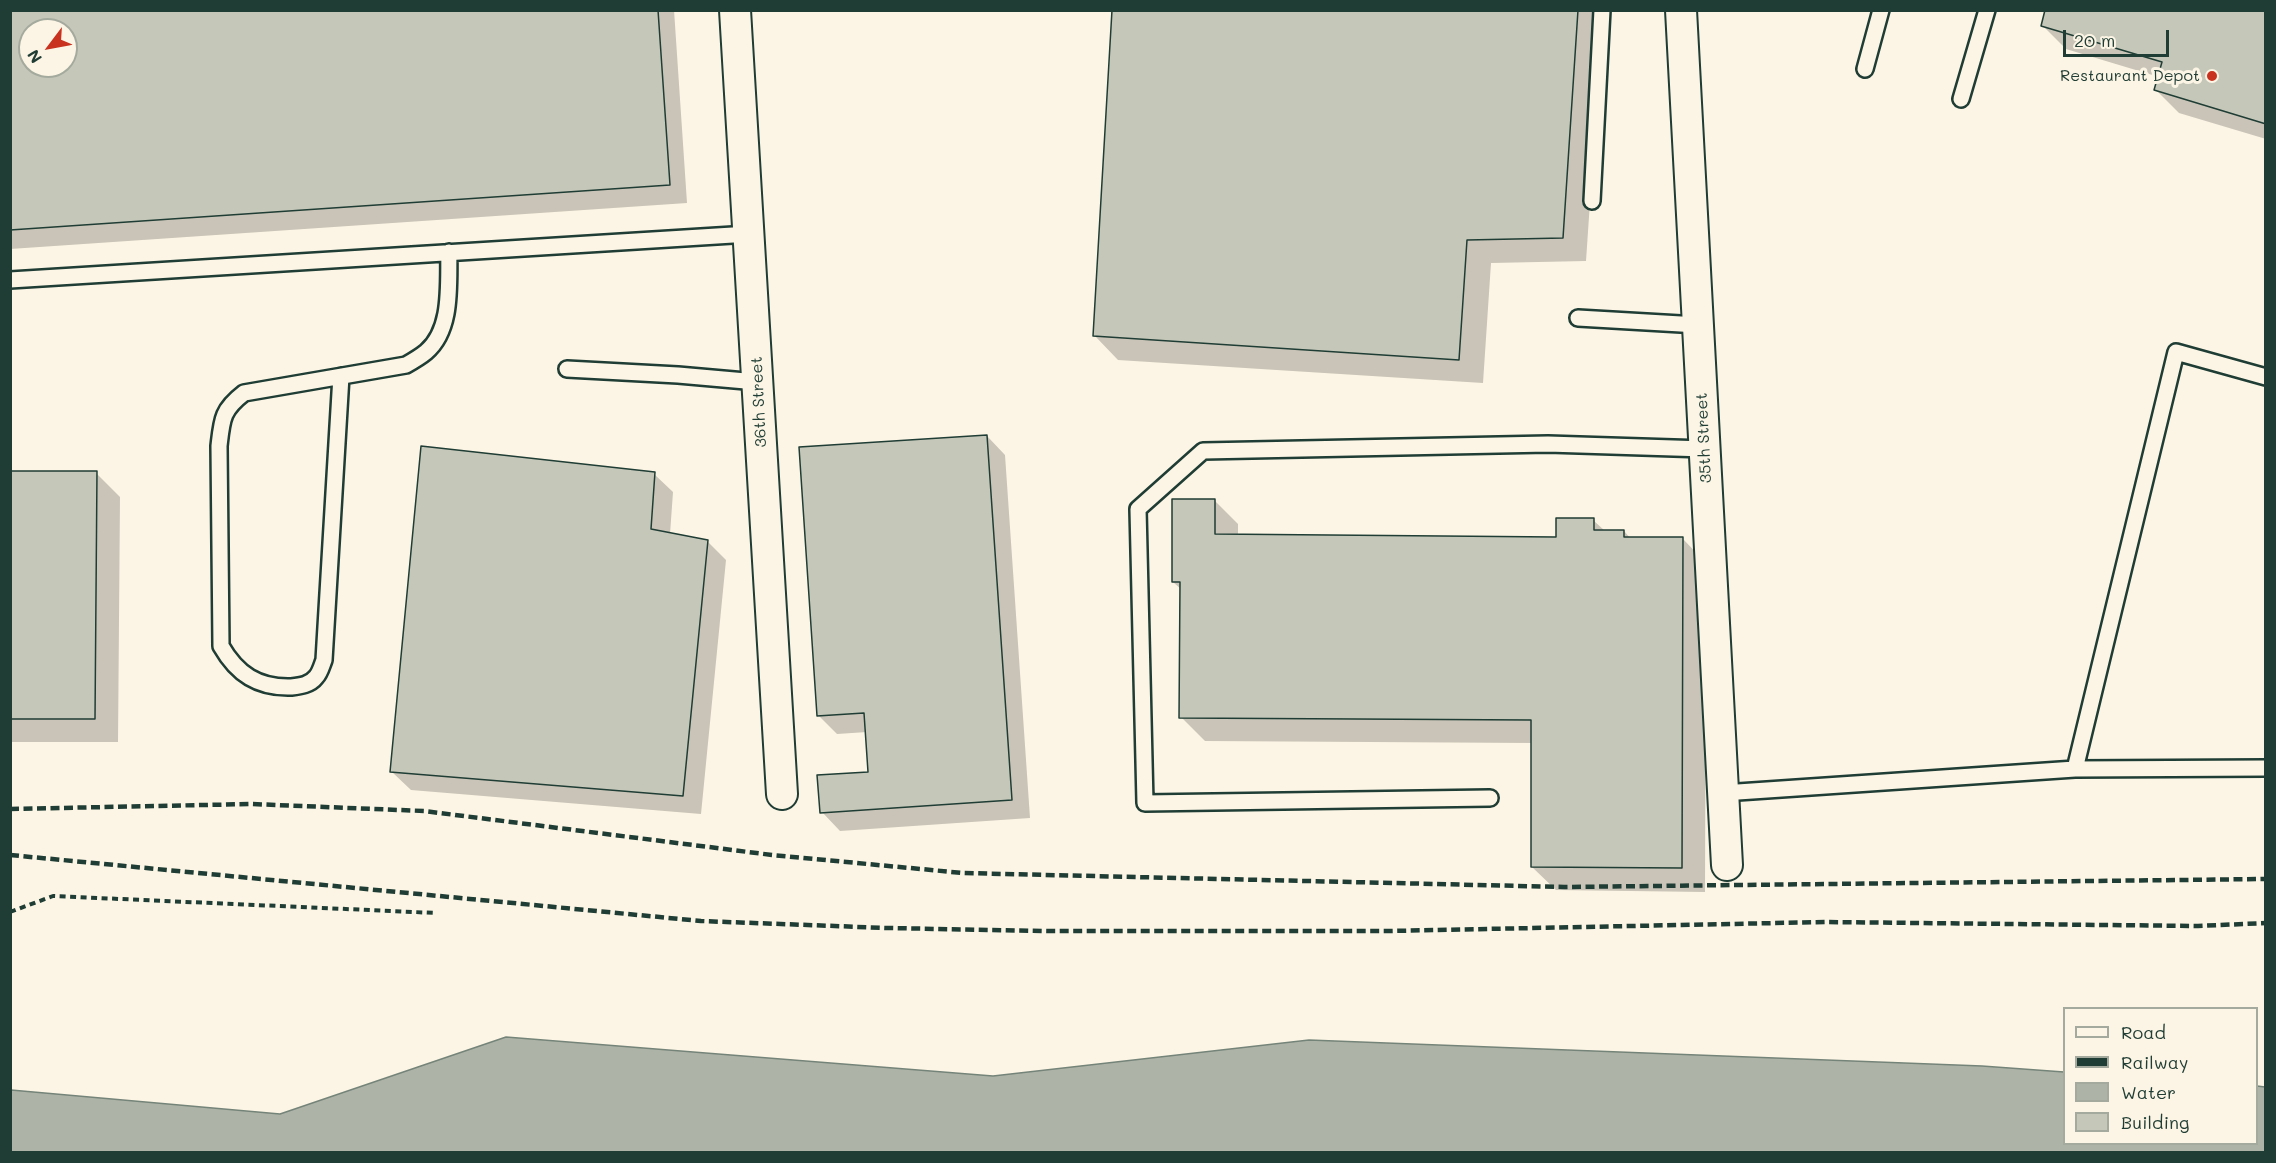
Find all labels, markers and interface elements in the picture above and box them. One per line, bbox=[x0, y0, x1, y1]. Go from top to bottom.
north arrow bbox=[18, 18, 78, 78]
scale bar bbox=[2066, 18, 2172, 56]
text: 20 m bbox=[2074, 28, 2115, 52]
text: N bbox=[22, 46, 46, 67]
place label: Restaurant Depot bbox=[2060, 66, 2200, 86]
marker: Restaurant Depot bbox=[2205, 69, 2219, 83]
street label: 36th Street bbox=[747, 356, 771, 448]
street label: 35th Street bbox=[1692, 392, 1716, 484]
legend bbox=[2063, 1007, 2258, 1145]
text: Road bbox=[2121, 1020, 2166, 1044]
text: Railway bbox=[2121, 1050, 2188, 1074]
text: Water bbox=[2121, 1080, 2176, 1104]
text: Building bbox=[2121, 1110, 2189, 1134]

